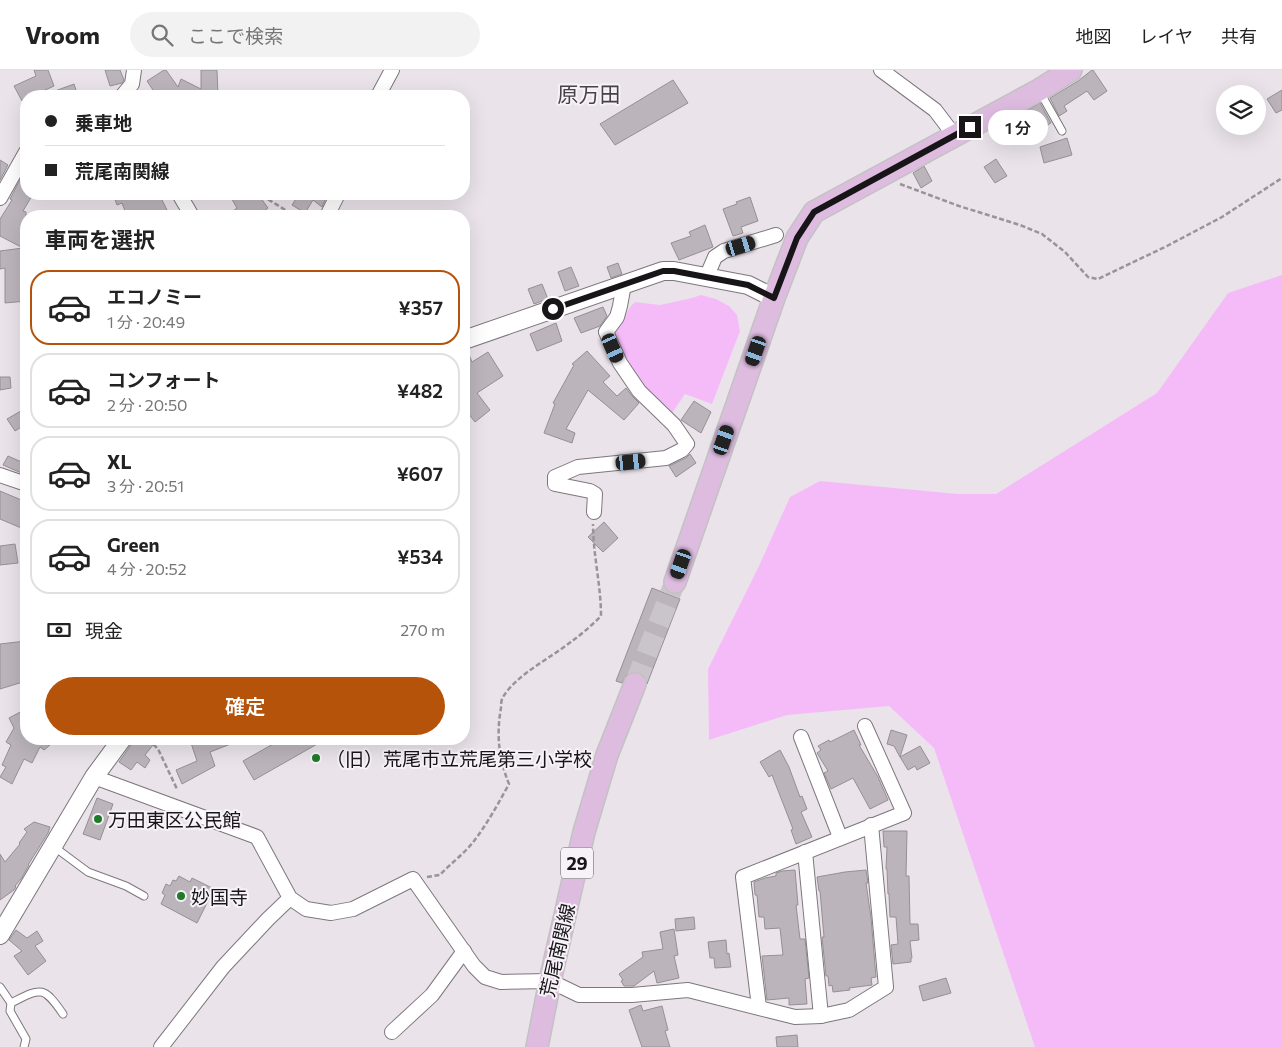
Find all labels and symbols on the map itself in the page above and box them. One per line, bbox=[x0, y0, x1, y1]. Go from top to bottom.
district label: 原万田 bbox=[558, 81, 621, 106]
callout: 1 分 bbox=[988, 110, 1048, 144]
route end bbox=[959, 116, 981, 138]
car bbox=[724, 234, 757, 258]
route start bbox=[542, 298, 564, 320]
car bbox=[600, 331, 625, 365]
car bbox=[744, 334, 767, 368]
car bbox=[712, 423, 735, 457]
car bbox=[615, 453, 646, 471]
car bbox=[669, 547, 692, 581]
place label: （旧）荒尾市立荒尾第三小学校 bbox=[326, 747, 592, 770]
marker: （旧）荒尾市立荒尾第三小学校 bbox=[310, 752, 322, 764]
place label: 万田東区公民館 bbox=[108, 808, 241, 831]
marker: 万田東区公民館 bbox=[92, 813, 104, 825]
road number: 29 bbox=[561, 848, 593, 878]
place label: 妙国寺 bbox=[191, 885, 248, 908]
marker: 妙国寺 bbox=[175, 890, 187, 902]
street label: 荒尾南関線 bbox=[535, 901, 579, 999]

